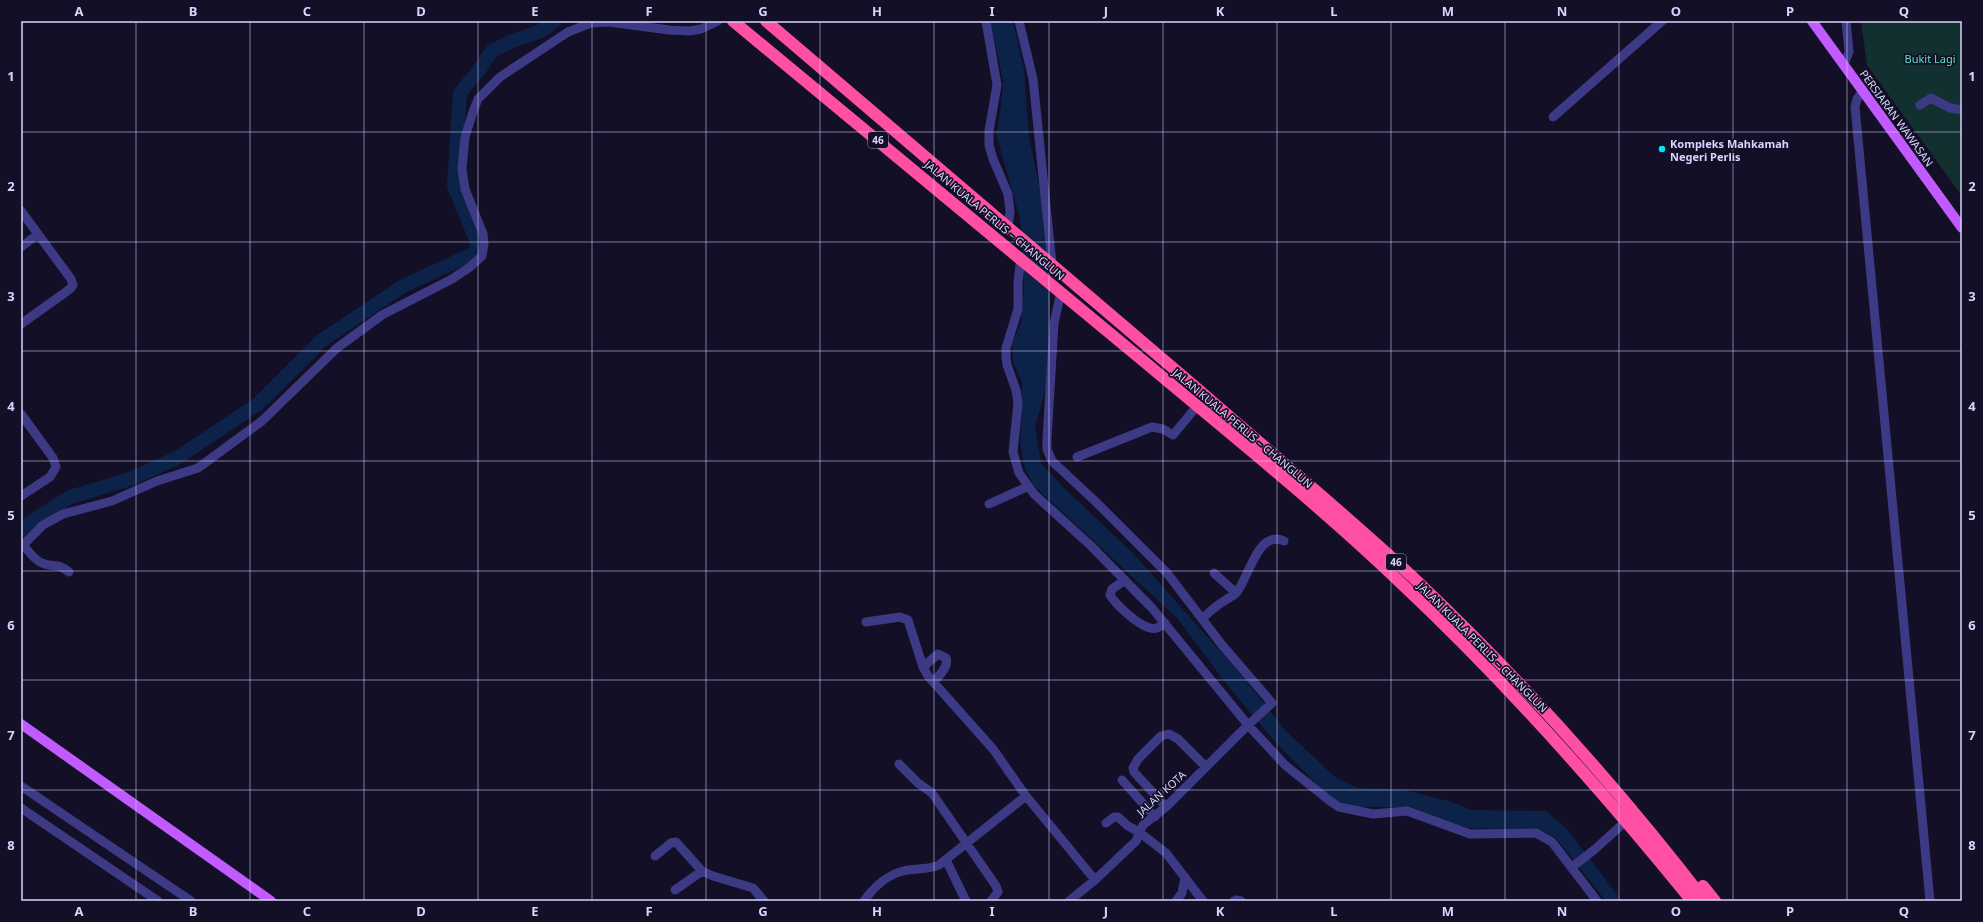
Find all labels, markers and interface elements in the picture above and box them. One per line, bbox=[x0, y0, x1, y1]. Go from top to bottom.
text: A bbox=[75, 2, 84, 20]
text: B bbox=[189, 2, 197, 20]
text: C bbox=[303, 2, 311, 20]
text: D bbox=[416, 2, 426, 20]
text: E bbox=[531, 2, 539, 20]
text: F bbox=[645, 2, 653, 20]
text: G bbox=[758, 2, 768, 20]
text: H bbox=[872, 2, 882, 20]
text: I bbox=[989, 2, 995, 20]
text: J bbox=[1103, 2, 1108, 20]
text: K bbox=[1216, 2, 1225, 20]
text: L bbox=[1330, 2, 1338, 20]
text: M bbox=[1442, 2, 1454, 20]
text: N bbox=[1557, 2, 1567, 20]
text: O bbox=[1671, 2, 1681, 20]
text: P bbox=[1786, 2, 1794, 20]
text: Q bbox=[1899, 2, 1909, 20]
park label: Bukit Lagi bbox=[1904, 51, 1956, 66]
text: 1 bbox=[7, 67, 15, 85]
street label: PERSIARAN WAWASAN bbox=[1857, 67, 1937, 169]
text: 1 bbox=[1968, 67, 1976, 85]
road number: 46 bbox=[868, 132, 888, 148]
place label: Kompleks Mahkamah Negeri Perlis bbox=[1670, 136, 1789, 164]
marker: Kompleks Mahkamah Negeri Perlis bbox=[1657, 144, 1667, 154]
street label: JALAN KUALA PERLIS – CHANGLUN bbox=[921, 156, 1068, 283]
text: 2 bbox=[7, 177, 15, 195]
text: 2 bbox=[1968, 177, 1976, 195]
text: 3 bbox=[7, 287, 15, 305]
text: 3 bbox=[1968, 287, 1976, 305]
street label: JALAN KUALA PERLIS – CHANGLUN bbox=[1169, 364, 1316, 491]
text: 4 bbox=[7, 397, 15, 415]
text: 4 bbox=[1968, 397, 1976, 415]
text: 5 bbox=[7, 506, 15, 524]
text: 5 bbox=[1968, 506, 1976, 524]
road number: 46 bbox=[1386, 554, 1406, 570]
street label: JALAN KUALA PERLIS – CHANGLUN bbox=[1414, 578, 1551, 715]
text: 6 bbox=[7, 616, 15, 634]
text: 6 bbox=[1968, 616, 1976, 634]
text: 7 bbox=[7, 726, 15, 744]
text: 7 bbox=[1968, 726, 1976, 744]
street label: JALAN KOTA bbox=[1132, 766, 1190, 820]
text: 8 bbox=[7, 836, 15, 854]
text: 8 bbox=[1968, 836, 1976, 854]
text: A bbox=[75, 902, 84, 920]
text: B bbox=[189, 902, 197, 920]
text: C bbox=[303, 902, 311, 920]
text: D bbox=[416, 902, 426, 920]
text: E bbox=[531, 902, 539, 920]
text: F bbox=[645, 902, 653, 920]
text: G bbox=[758, 902, 768, 920]
text: H bbox=[872, 902, 882, 920]
text: I bbox=[989, 902, 995, 920]
text: J bbox=[1103, 902, 1108, 920]
text: K bbox=[1216, 902, 1225, 920]
text: L bbox=[1330, 902, 1338, 920]
text: M bbox=[1442, 902, 1454, 920]
text: N bbox=[1557, 902, 1567, 920]
text: O bbox=[1671, 902, 1681, 920]
text: P bbox=[1786, 902, 1794, 920]
text: Q bbox=[1899, 902, 1909, 920]

